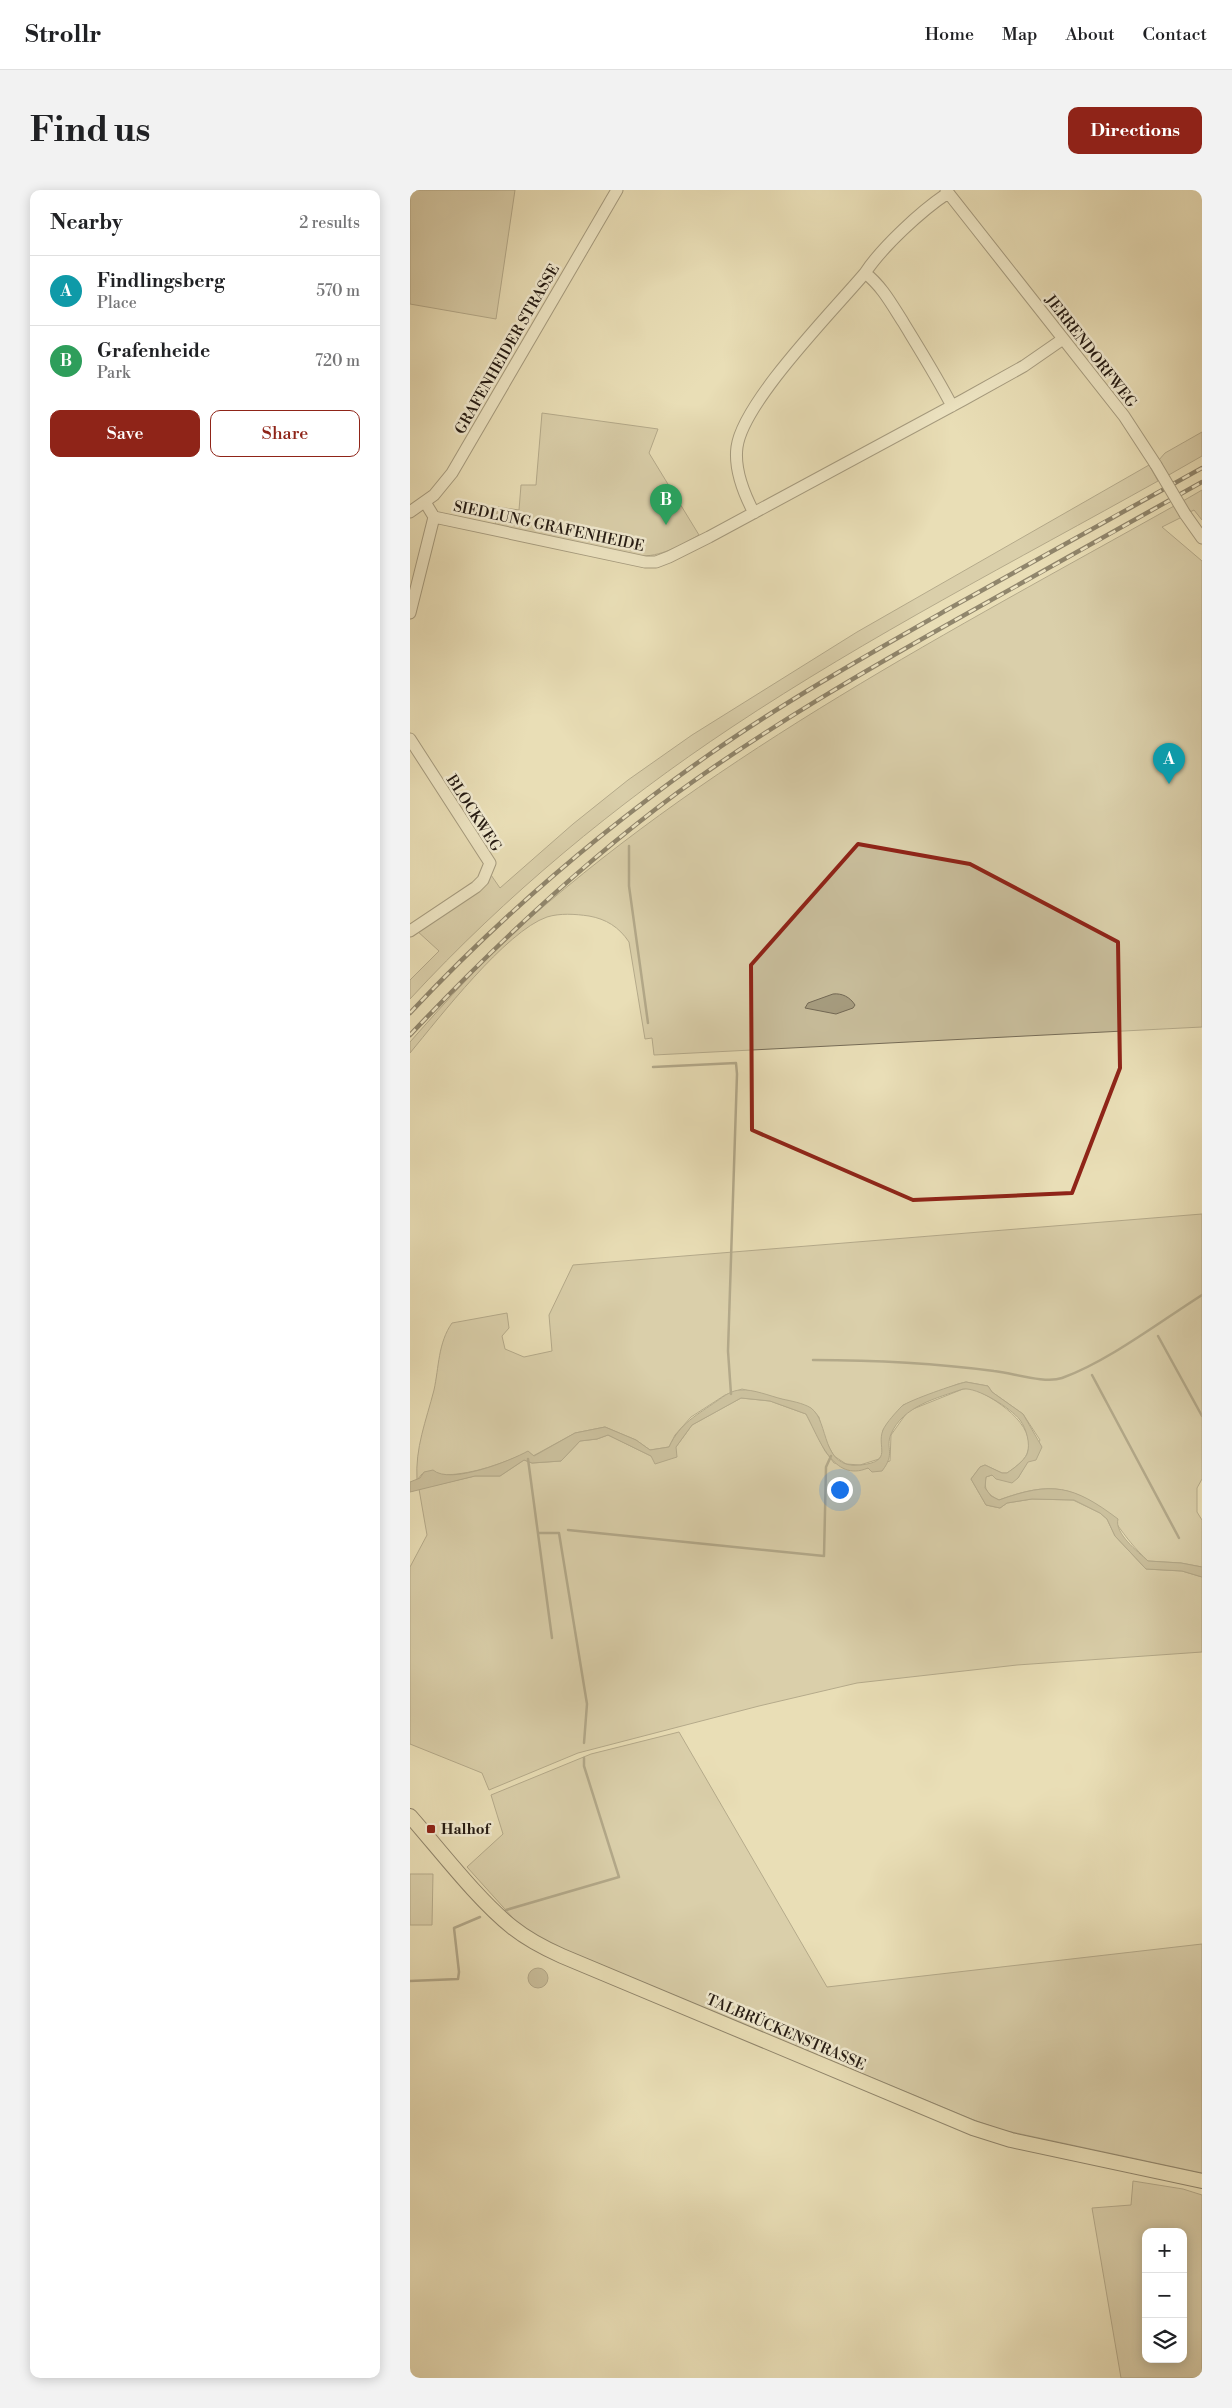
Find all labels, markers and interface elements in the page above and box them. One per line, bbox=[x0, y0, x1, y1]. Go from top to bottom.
text: Strollr bbox=[25, 20, 101, 50]
text: Home bbox=[925, 23, 974, 46]
text: Map bbox=[1002, 23, 1038, 46]
text: About bbox=[1066, 23, 1115, 46]
text: Contact bbox=[1143, 23, 1207, 46]
button: Directions bbox=[1068, 107, 1202, 154]
text: Find us bbox=[30, 109, 150, 152]
text: Nearby bbox=[50, 210, 123, 236]
text: 2 results bbox=[299, 213, 360, 233]
street label: GRAFENHEIDER STRASSE bbox=[451, 261, 564, 438]
text: Findlingsberg bbox=[97, 269, 225, 293]
text: A bbox=[60, 281, 72, 301]
text: 570 m bbox=[316, 281, 360, 301]
street label: JERRENDORFWEG bbox=[1040, 290, 1141, 412]
text: Place bbox=[97, 293, 137, 313]
text: Grafenheide bbox=[97, 339, 210, 363]
text: B bbox=[60, 351, 72, 371]
text: 720 m bbox=[315, 351, 360, 371]
text: Park bbox=[97, 363, 130, 383]
button: Save bbox=[50, 410, 200, 457]
button: Share bbox=[210, 410, 360, 457]
pin: B bbox=[650, 484, 682, 525]
street label: SIEDLUNG GRAFENHEIDE bbox=[452, 497, 646, 556]
pin: A bbox=[1153, 743, 1185, 784]
street label: BLOCKWEG bbox=[441, 770, 505, 855]
your location bbox=[827, 1477, 853, 1503]
place label: Halhof bbox=[441, 1820, 491, 1839]
marker: Halhof bbox=[425, 1823, 437, 1835]
street label: TALBRÜCKENSTRASSE bbox=[703, 1989, 869, 2075]
map controls bbox=[1142, 2228, 1187, 2363]
button: + bbox=[1142, 2228, 1187, 2273]
button: − bbox=[1142, 2273, 1187, 2318]
button: layers bbox=[1142, 2318, 1187, 2363]

